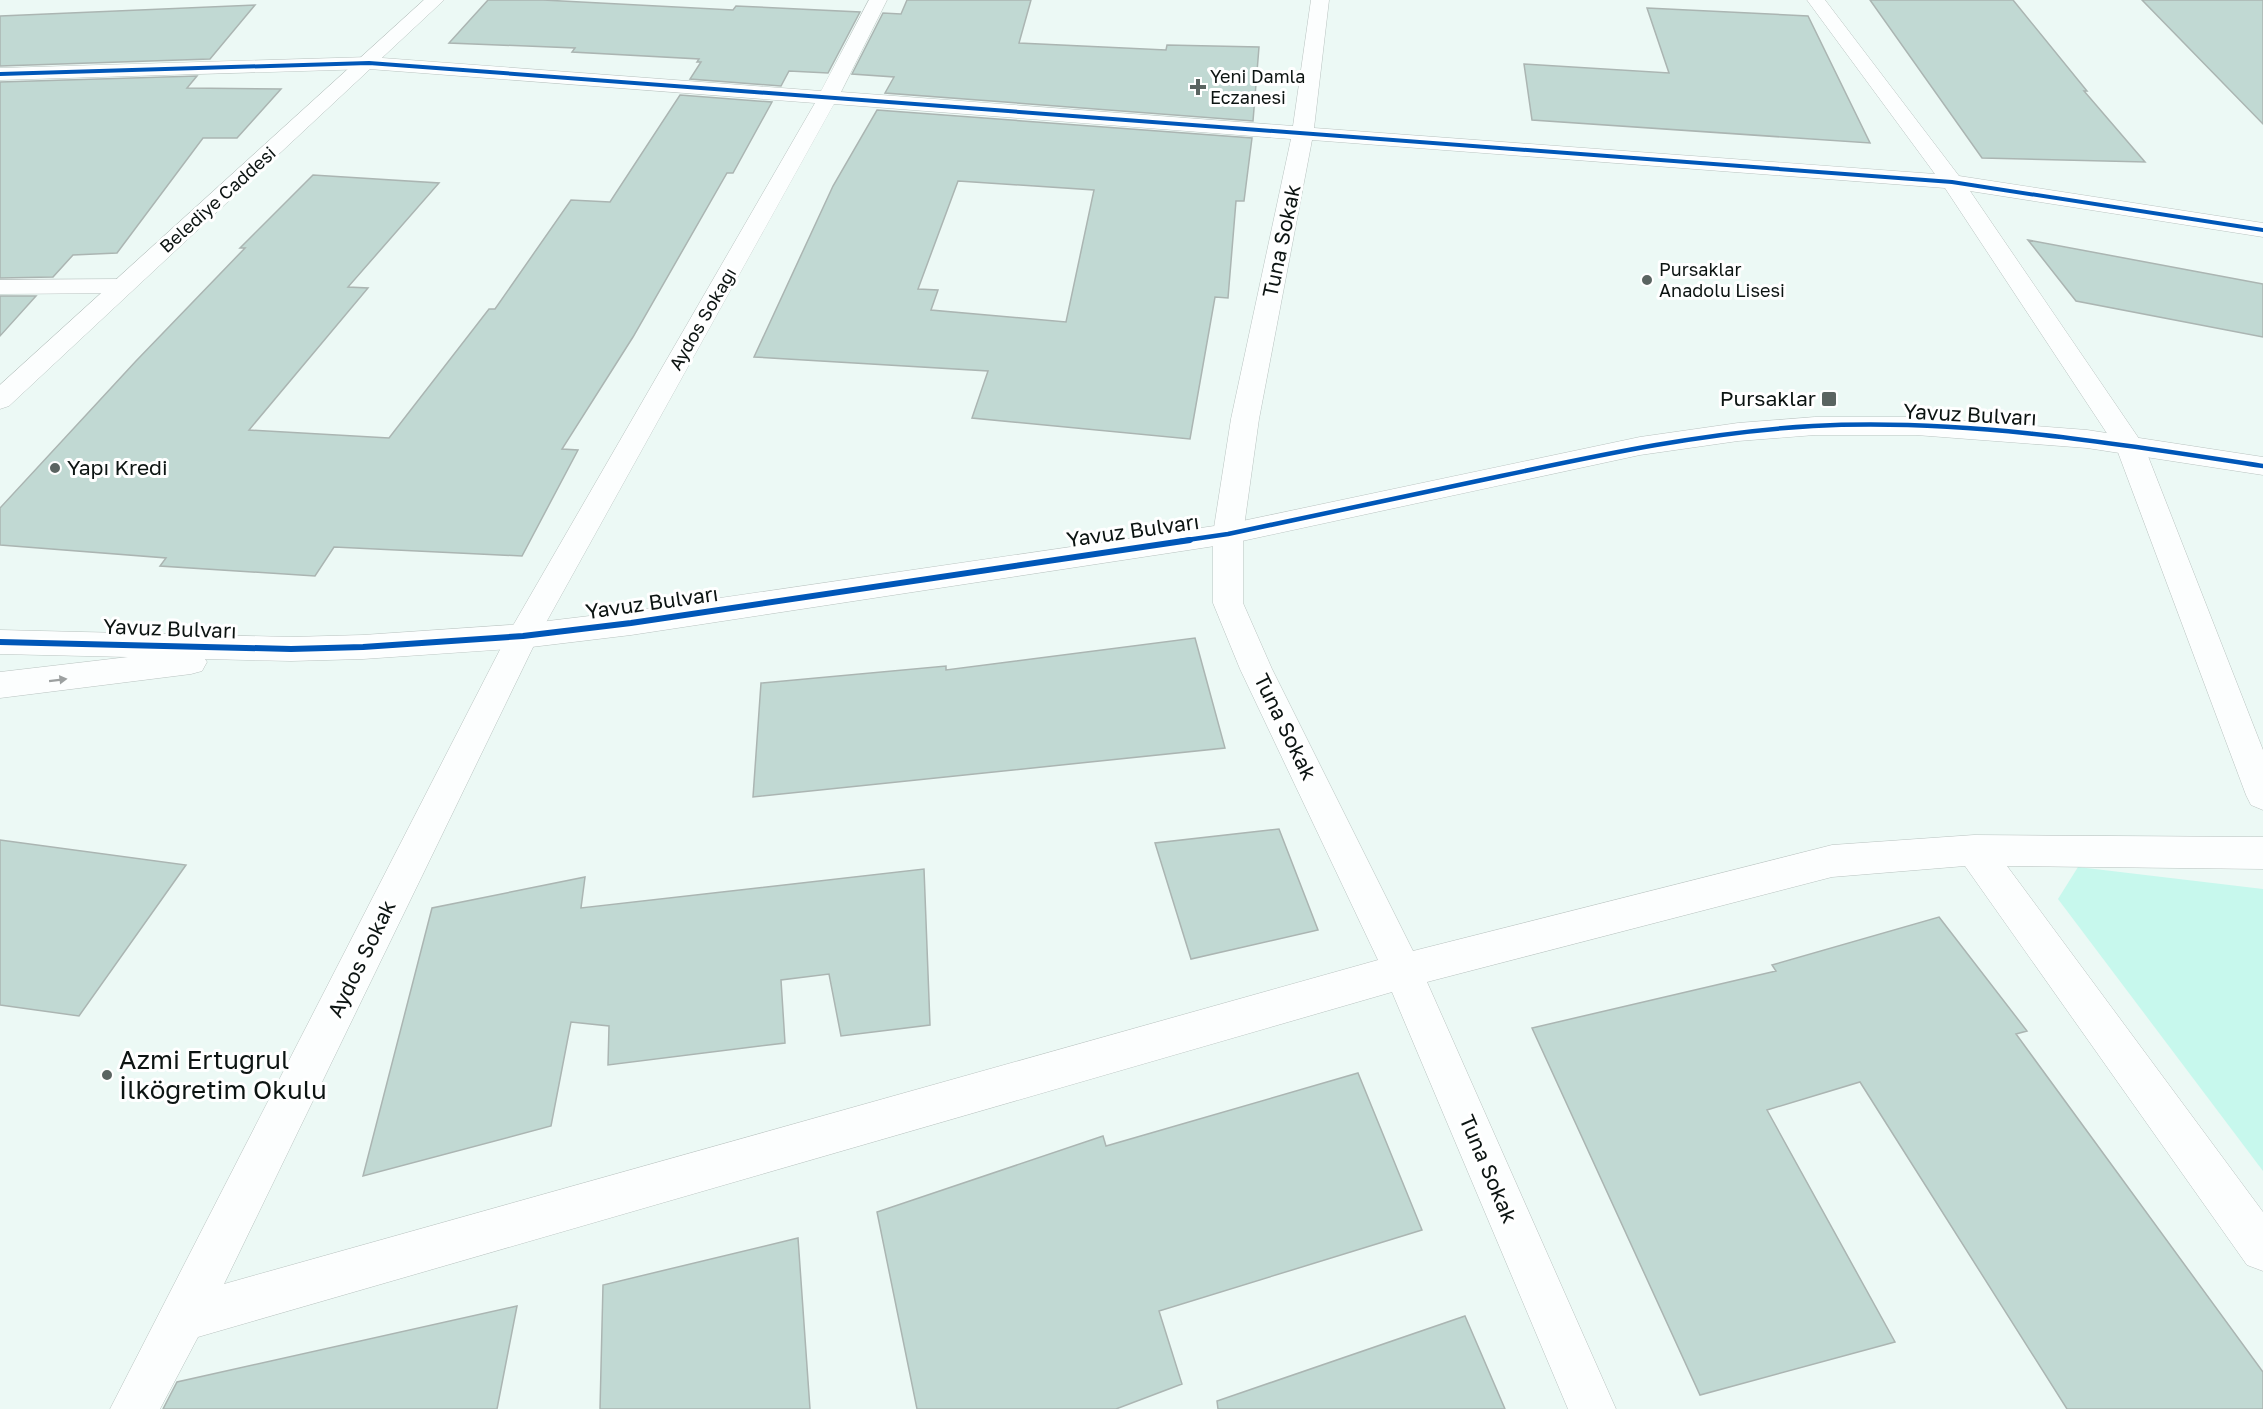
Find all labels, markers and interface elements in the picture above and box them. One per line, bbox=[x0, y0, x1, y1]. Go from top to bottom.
place label: Yeni Damla Eczanesi bbox=[1210, 65, 1306, 108]
marker: Yeni Damla Eczanesi bbox=[1191, 80, 1205, 94]
street label: Belediye Caddesi bbox=[155, 141, 280, 257]
street label: Tuna Sokak bbox=[1256, 182, 1306, 300]
place label: Pursaklar Anadolu Lisesi bbox=[1659, 258, 1785, 301]
street label: Aydos Sokağı bbox=[664, 263, 740, 374]
marker: Pursaklar Anadolu Lisesi bbox=[1640, 273, 1654, 287]
place label: Pursaklar bbox=[1720, 385, 1816, 411]
marker: Pursaklar bbox=[1820, 390, 1838, 408]
street label: Yavuz Bulvarı bbox=[1903, 398, 2037, 430]
place label: Yapı Kredi bbox=[67, 454, 168, 480]
marker: Yapı Kredi bbox=[48, 461, 62, 475]
street label: Yavuz Bulvarı bbox=[1065, 508, 1201, 552]
street label: Yavuz Bulvarı bbox=[584, 580, 720, 624]
street label: Yavuz Bulvarı bbox=[103, 613, 237, 643]
street label: Tuna Sokak bbox=[1249, 669, 1323, 784]
one-way arrow bbox=[49, 675, 68, 684]
street label: Aydos Sokak bbox=[321, 895, 401, 1022]
place label: Azmi Ertuğrul İlköğretim Okulu bbox=[119, 1044, 327, 1105]
marker: Azmi Ertuğrul İlköğretim Okulu bbox=[100, 1068, 114, 1082]
street label: Tuna Sokak bbox=[1454, 1110, 1523, 1227]

